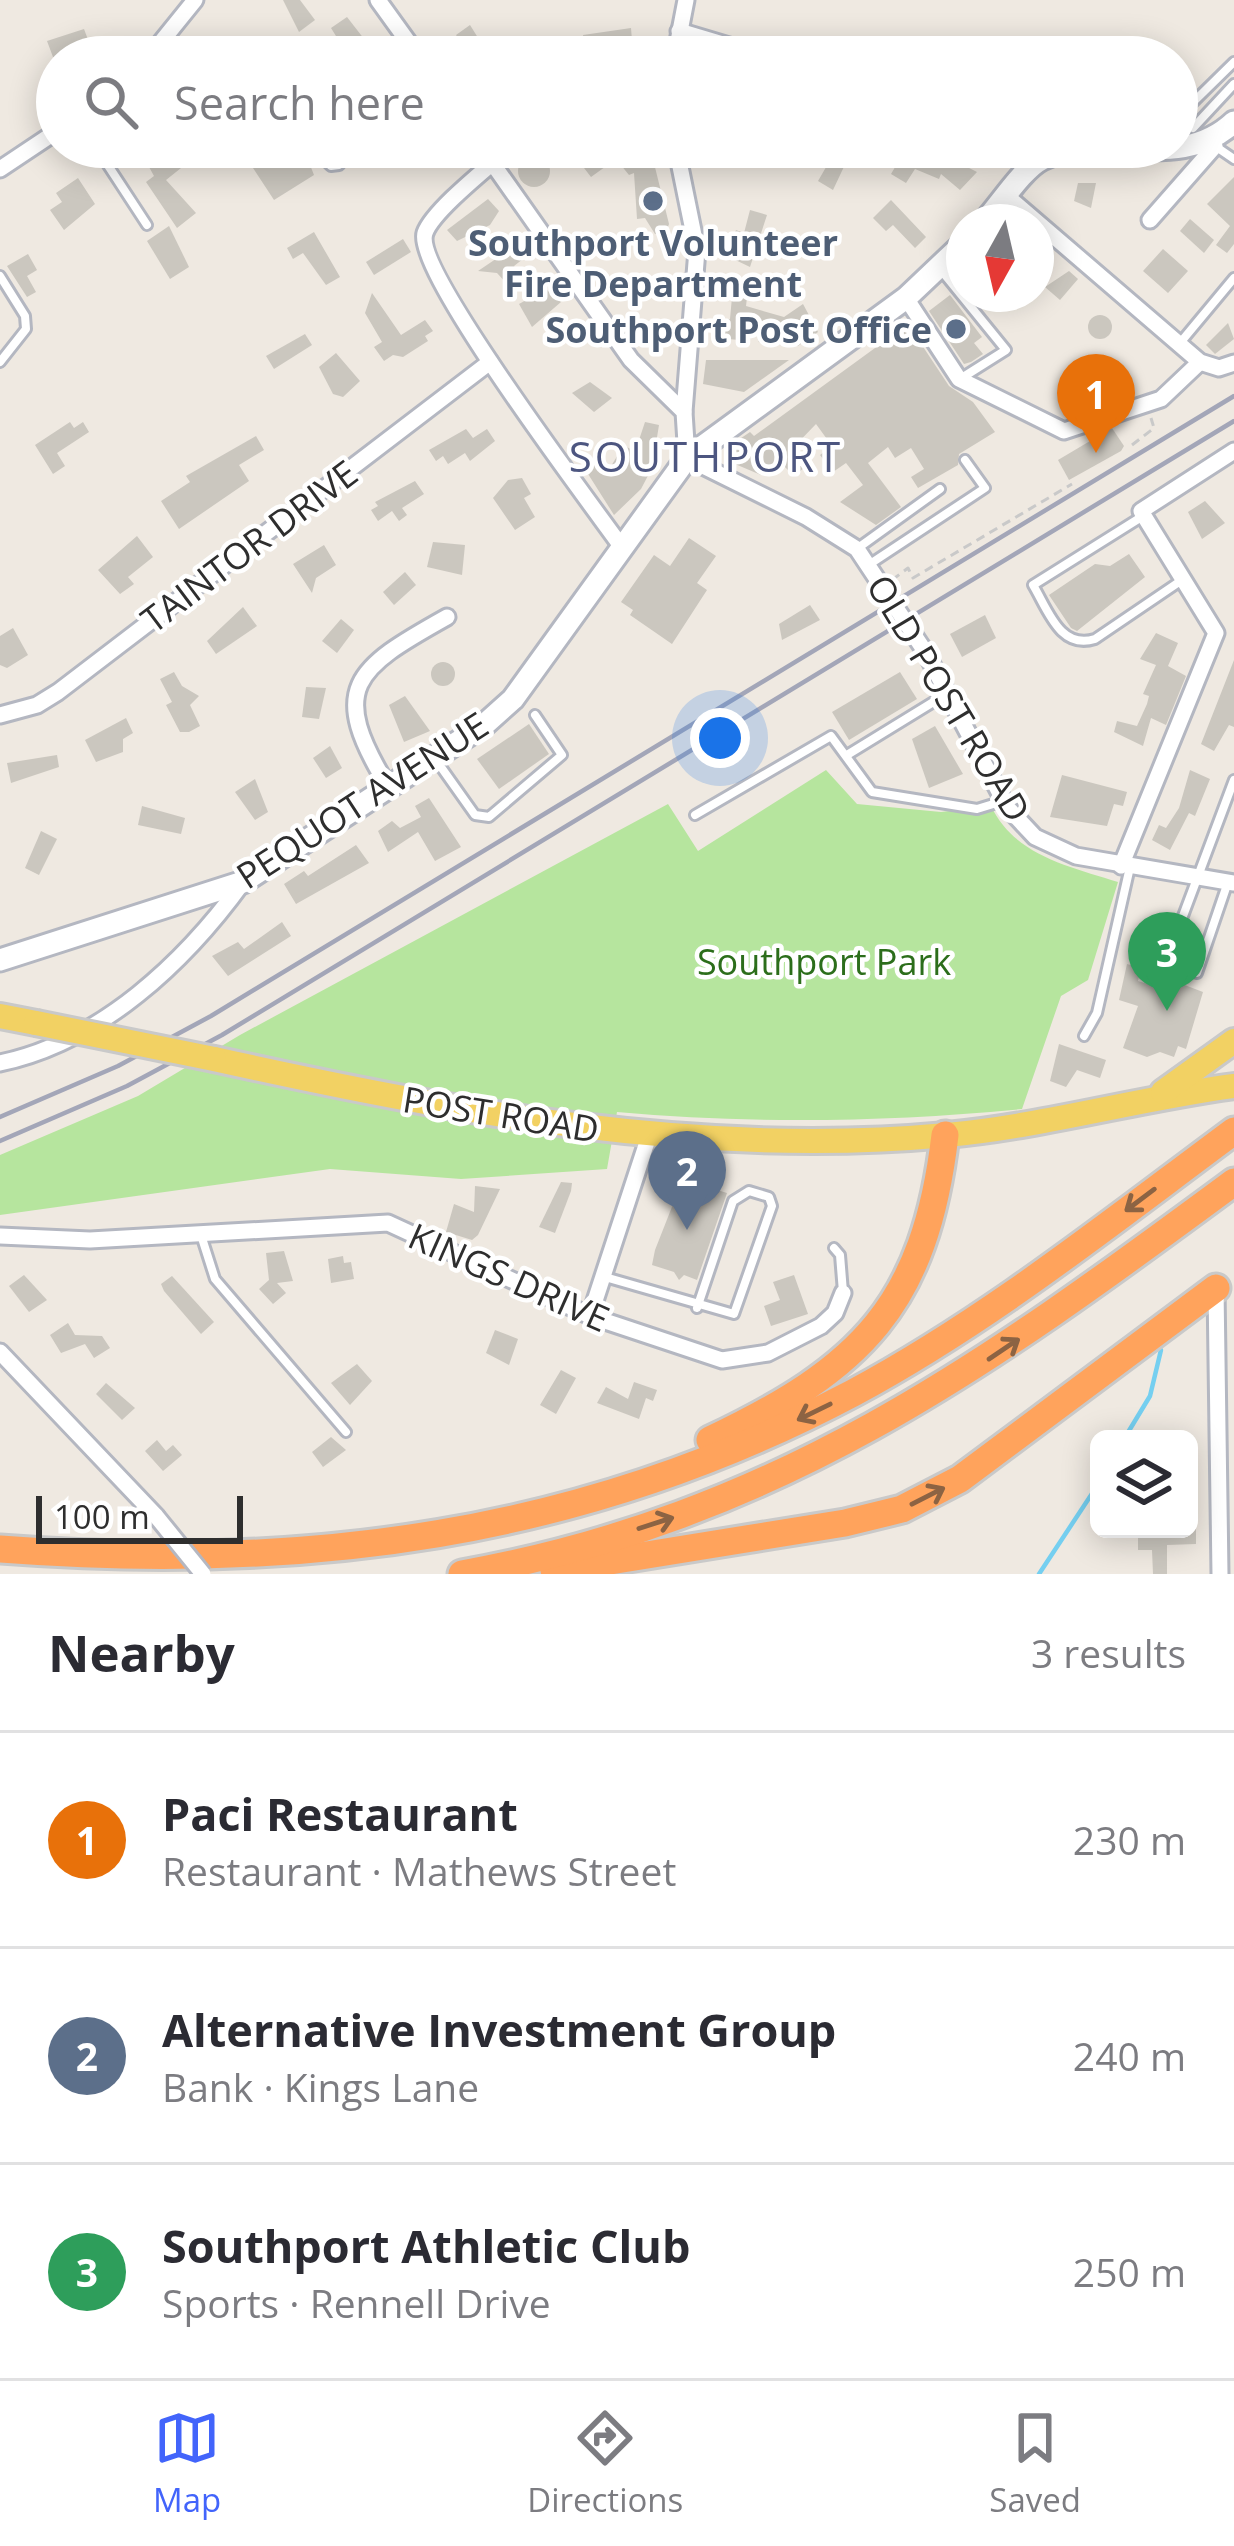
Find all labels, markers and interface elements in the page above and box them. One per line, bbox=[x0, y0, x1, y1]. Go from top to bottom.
search box bbox=[36, 36, 1198, 168]
icon: search bbox=[78, 69, 144, 135]
text: Search here bbox=[174, 72, 425, 133]
marker: Southport Volunteer Fire Department bbox=[640, 188, 666, 214]
north arrow bbox=[946, 204, 1054, 312]
place label: Southport Volunteer Fire Department bbox=[468, 218, 838, 308]
place label: Southport Post Office bbox=[545, 305, 932, 354]
marker: Southport Post Office bbox=[943, 316, 969, 342]
pin: 1 bbox=[1057, 354, 1135, 453]
district label: SOUTHPORT bbox=[569, 427, 843, 484]
street label: TAINTOR DRIVE bbox=[131, 448, 367, 644]
street label: OLD POST ROAD bbox=[856, 565, 1042, 831]
street label: PEQUOT AVENUE bbox=[227, 700, 497, 900]
your location bbox=[690, 708, 750, 768]
pin: 3 bbox=[1128, 912, 1206, 1011]
park label: Southport Park bbox=[697, 937, 951, 986]
street label: POST ROAD bbox=[400, 1074, 602, 1154]
pin: 2 bbox=[648, 1131, 726, 1230]
one-way arrow bbox=[1124, 1187, 1157, 1213]
street label: KINGS DRIVE bbox=[401, 1211, 617, 1343]
one-way arrow bbox=[987, 1337, 1020, 1362]
one-way arrow bbox=[796, 1402, 832, 1425]
map controls bbox=[1090, 1430, 1198, 1538]
button: layers bbox=[1090, 1430, 1198, 1538]
one-way arrow bbox=[910, 1484, 946, 1507]
scale bar bbox=[36, 1490, 243, 1543]
text: 100 m bbox=[54, 1494, 150, 1539]
one-way arrow bbox=[637, 1511, 674, 1532]
text: Nearby bbox=[48, 1617, 235, 1687]
text: 3 results bbox=[1031, 1626, 1186, 1679]
text: Paci Restaurant bbox=[162, 1783, 518, 1844]
text: 1 bbox=[76, 1813, 98, 1866]
text: 230 m bbox=[1073, 1813, 1186, 1866]
text: Restaurant · Mathews Street bbox=[162, 1844, 676, 1897]
text: Alternative Investment Group bbox=[162, 1999, 836, 2060]
text: 2 bbox=[76, 2029, 98, 2082]
text: 240 m bbox=[1073, 2029, 1186, 2082]
text: Bank · Kings Lane bbox=[162, 2060, 479, 2113]
text: Southport Athletic Club bbox=[162, 2215, 690, 2276]
text: 3 bbox=[76, 2245, 98, 2298]
text: 250 m bbox=[1073, 2245, 1186, 2298]
text: Sports · Rennell Drive bbox=[162, 2276, 551, 2329]
tab: Map bbox=[153, 2405, 221, 2522]
tab: Directions bbox=[527, 2405, 683, 2522]
tab: Saved bbox=[989, 2405, 1081, 2522]

